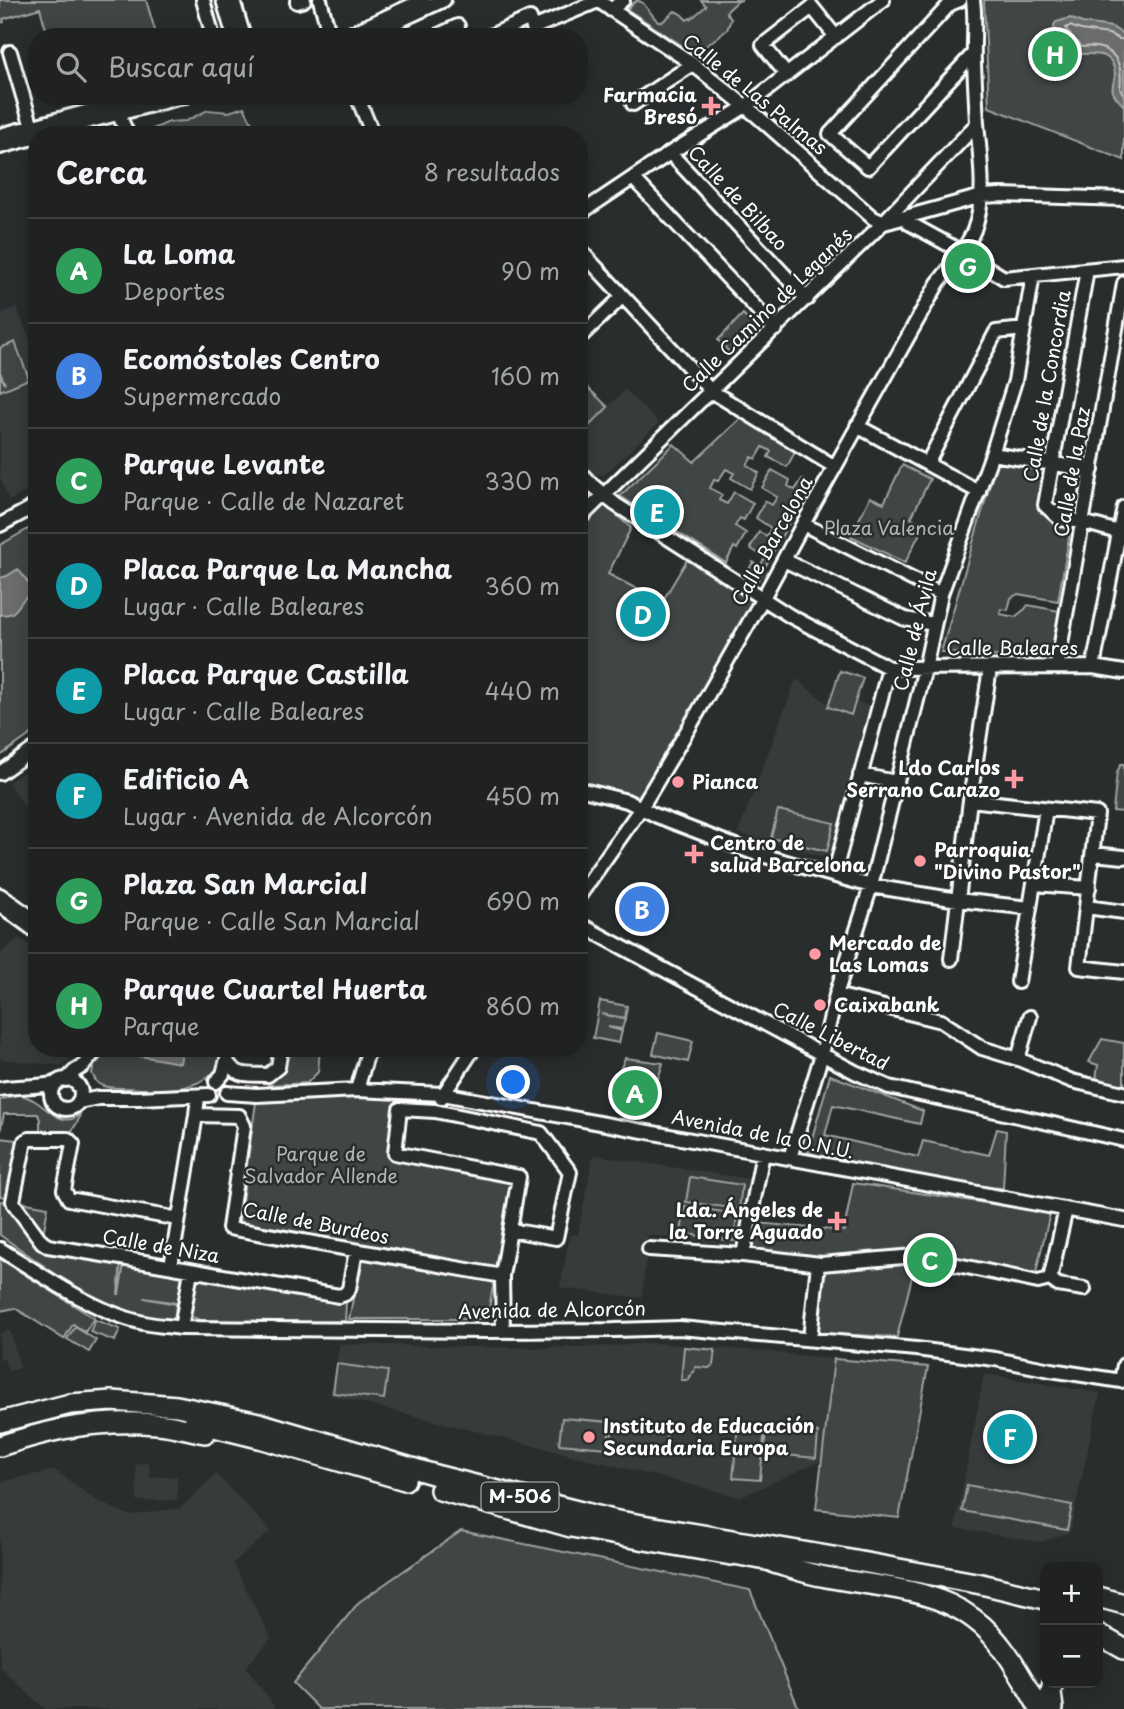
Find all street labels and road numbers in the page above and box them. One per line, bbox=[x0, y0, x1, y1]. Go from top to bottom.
street label: Calle de Las Palmas bbox=[677, 26, 834, 161]
street label: Calle de Bilbao bbox=[682, 138, 795, 256]
street label: Calle Camino de Leganés bbox=[675, 220, 858, 398]
street label: Calle de la Concordia bbox=[1015, 288, 1077, 484]
street label: Calle de la Paz bbox=[1046, 405, 1096, 539]
street label: Calle Barcelona bbox=[724, 470, 818, 610]
street label: Calle de Ávila bbox=[885, 566, 943, 694]
street label: Calle Baleares bbox=[946, 633, 1078, 661]
street label: Calle Libertad bbox=[769, 994, 894, 1076]
street label: Avenida de la O.N.U. bbox=[670, 1102, 857, 1164]
street label: Calle de Burdeos bbox=[241, 1194, 392, 1250]
street label: Calle de Niza bbox=[101, 1221, 222, 1269]
street label: Avenida de Alcorcón bbox=[458, 1293, 646, 1325]
road number: M-506 bbox=[482, 1482, 558, 1512]

